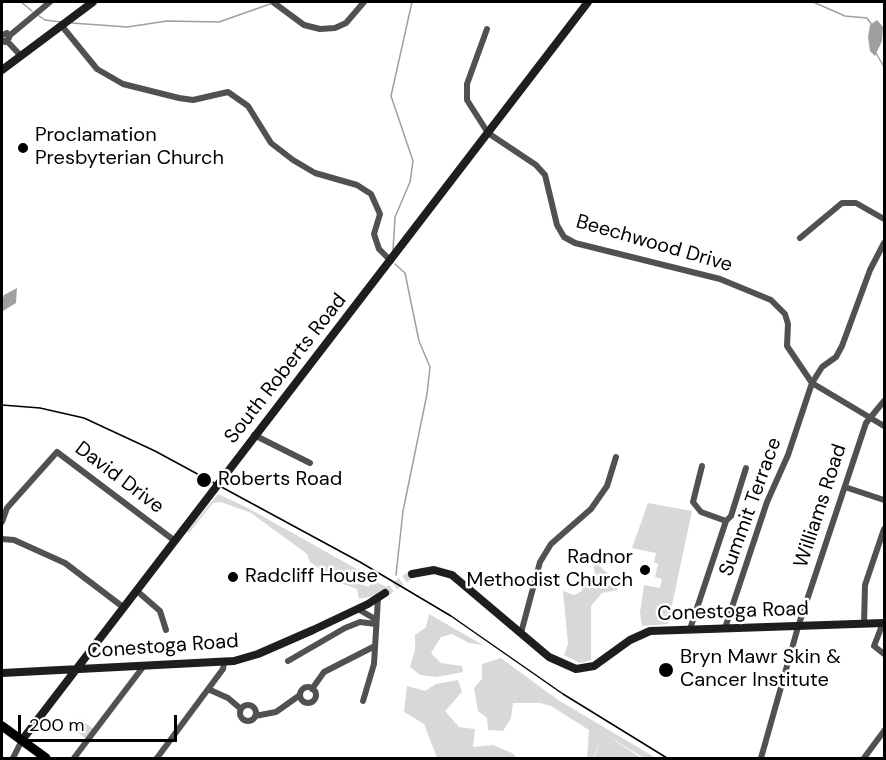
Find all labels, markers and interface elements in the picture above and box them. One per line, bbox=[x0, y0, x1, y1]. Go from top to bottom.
place label: Proclamation Presbyterian Church bbox=[35, 124, 224, 171]
marker: Proclamation Presbyterian Church bbox=[16, 141, 30, 155]
street label: Beechwood Drive bbox=[573, 210, 735, 278]
street label: South Roberts Road bbox=[220, 289, 352, 449]
street label: Summit Terrace bbox=[715, 434, 787, 580]
street label: David Drive bbox=[70, 437, 168, 519]
street label: Williams Road bbox=[790, 441, 852, 571]
place label: Roberts Road bbox=[218, 468, 342, 492]
marker: Roberts Road bbox=[195, 471, 213, 489]
place label: Radnor Methodist Church bbox=[467, 546, 633, 593]
marker: Radnor Methodist Church bbox=[638, 563, 652, 577]
place label: Radcliff House bbox=[245, 565, 378, 589]
marker: Radcliff House bbox=[226, 570, 240, 584]
street label: Conestoga Road bbox=[657, 597, 809, 627]
street label: Conestoga Road bbox=[87, 630, 239, 664]
place label: Bryn Mawr Skin & Cancer Institute bbox=[680, 646, 841, 693]
marker: Bryn Mawr Skin & Cancer Institute bbox=[657, 661, 675, 679]
scale bar bbox=[21, 703, 180, 741]
text: 200 m bbox=[29, 713, 85, 737]

